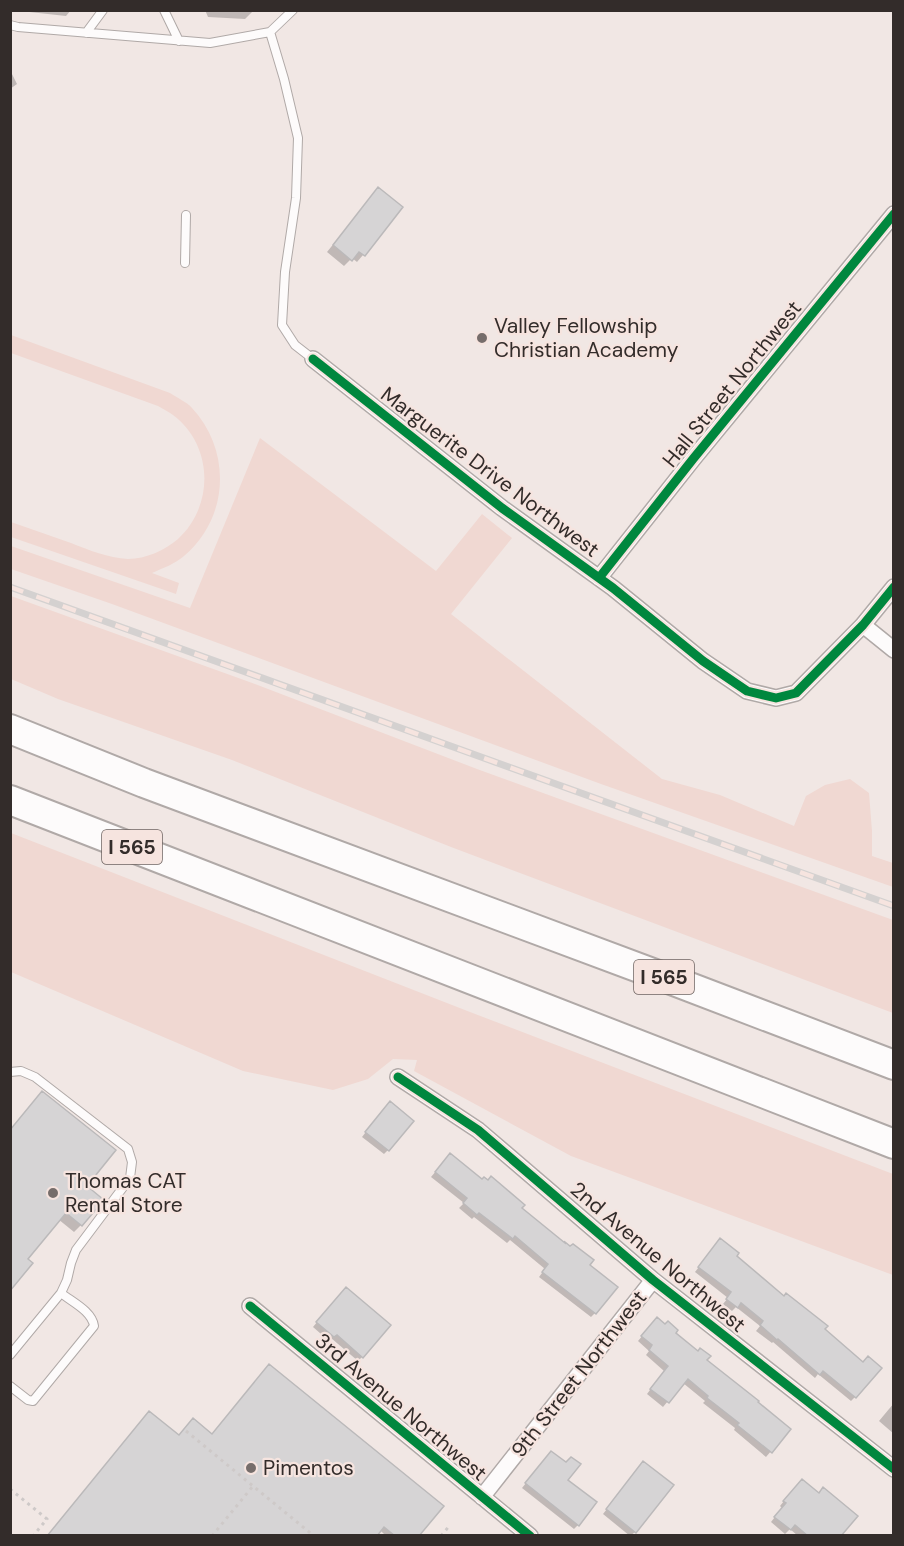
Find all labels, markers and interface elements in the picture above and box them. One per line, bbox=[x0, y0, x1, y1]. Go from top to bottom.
street label: Hall Street Northwest bbox=[656, 295, 808, 473]
place label: Valley Fellowship Christian Academy bbox=[494, 312, 679, 364]
marker: Valley Fellowship Christian Academy bbox=[475, 331, 489, 345]
street label: Marguerite Drive Northwest bbox=[375, 381, 605, 563]
road number: I 565 bbox=[102, 830, 162, 864]
road number: I 565 bbox=[634, 960, 694, 994]
place label: Thomas CAT Rental Store bbox=[65, 1167, 187, 1219]
street label: 2nd Avenue Northwest bbox=[564, 1175, 752, 1339]
marker: Thomas CAT Rental Store bbox=[46, 1186, 60, 1200]
street label: 9th Street Northwest bbox=[505, 1285, 653, 1463]
street label: 3rd Avenue Northwest bbox=[309, 1327, 493, 1487]
place label: Pimentos bbox=[263, 1454, 354, 1482]
marker: Pimentos bbox=[244, 1461, 258, 1475]

